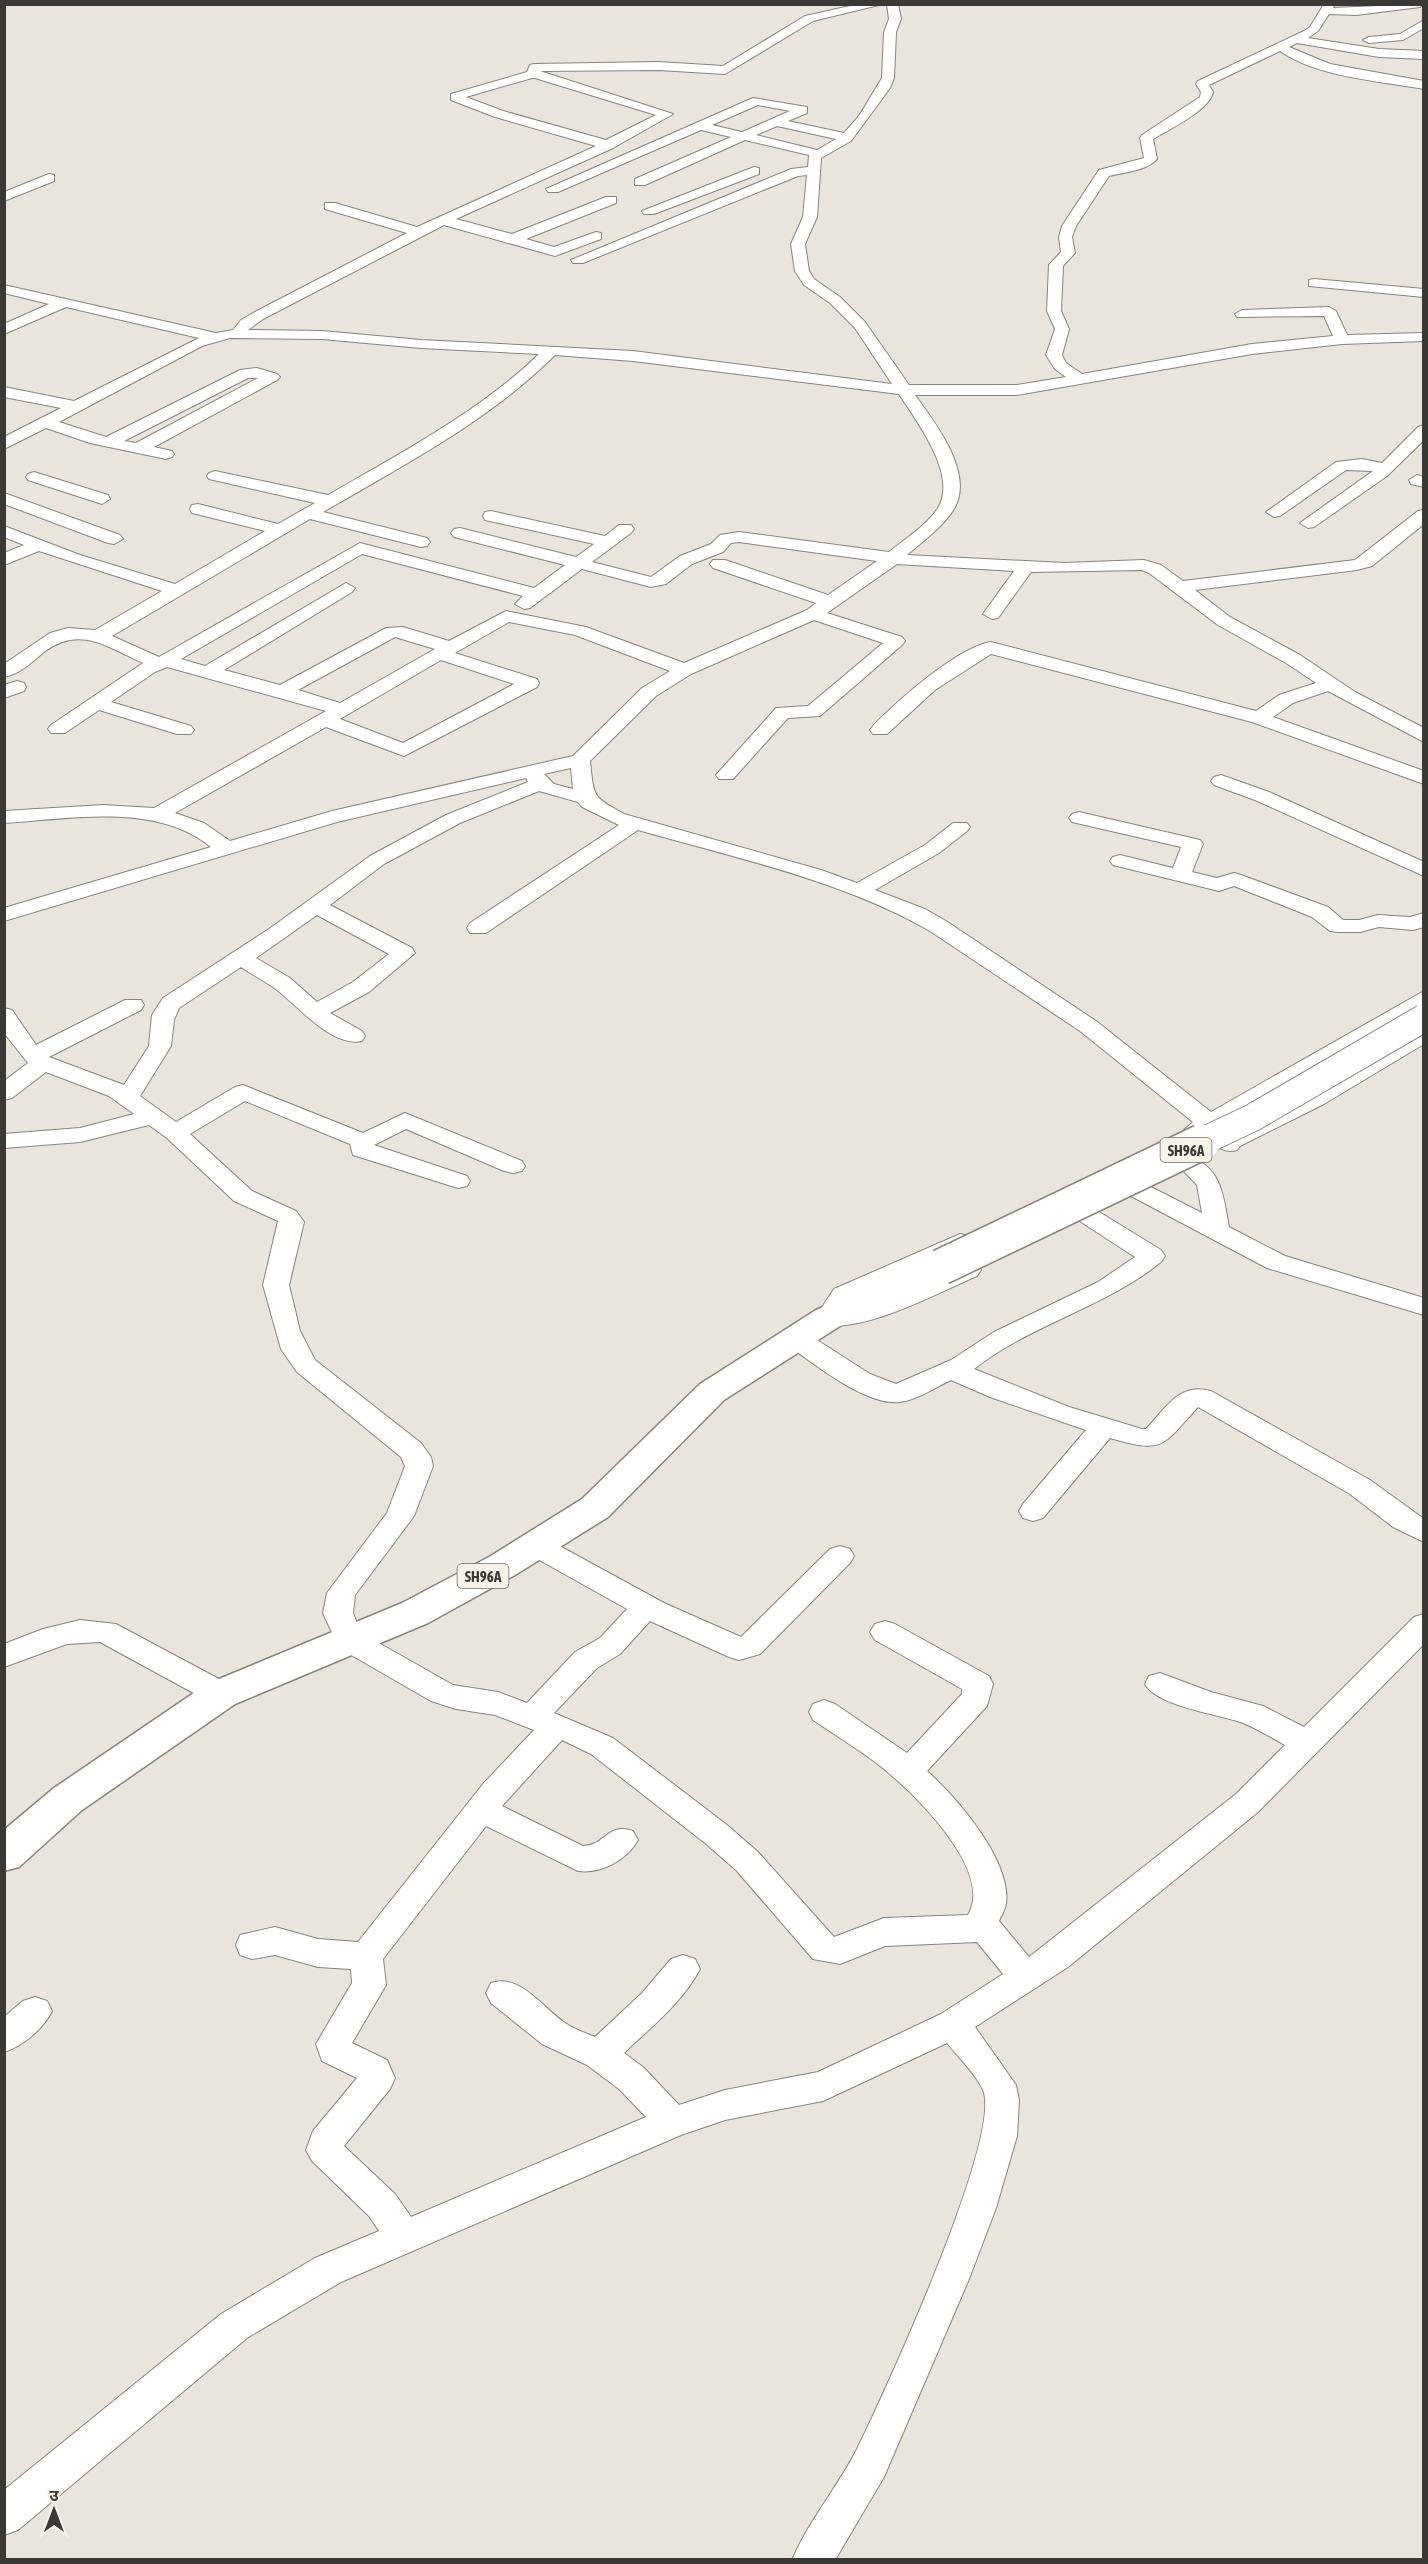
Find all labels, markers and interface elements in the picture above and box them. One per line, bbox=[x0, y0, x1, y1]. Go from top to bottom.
road number: SH96A bbox=[1160, 1138, 1212, 1162]
road number: SH96A bbox=[458, 1564, 508, 1588]
north arrow bbox=[24, 2480, 84, 2540]
text: उ bbox=[49, 2486, 59, 2504]

